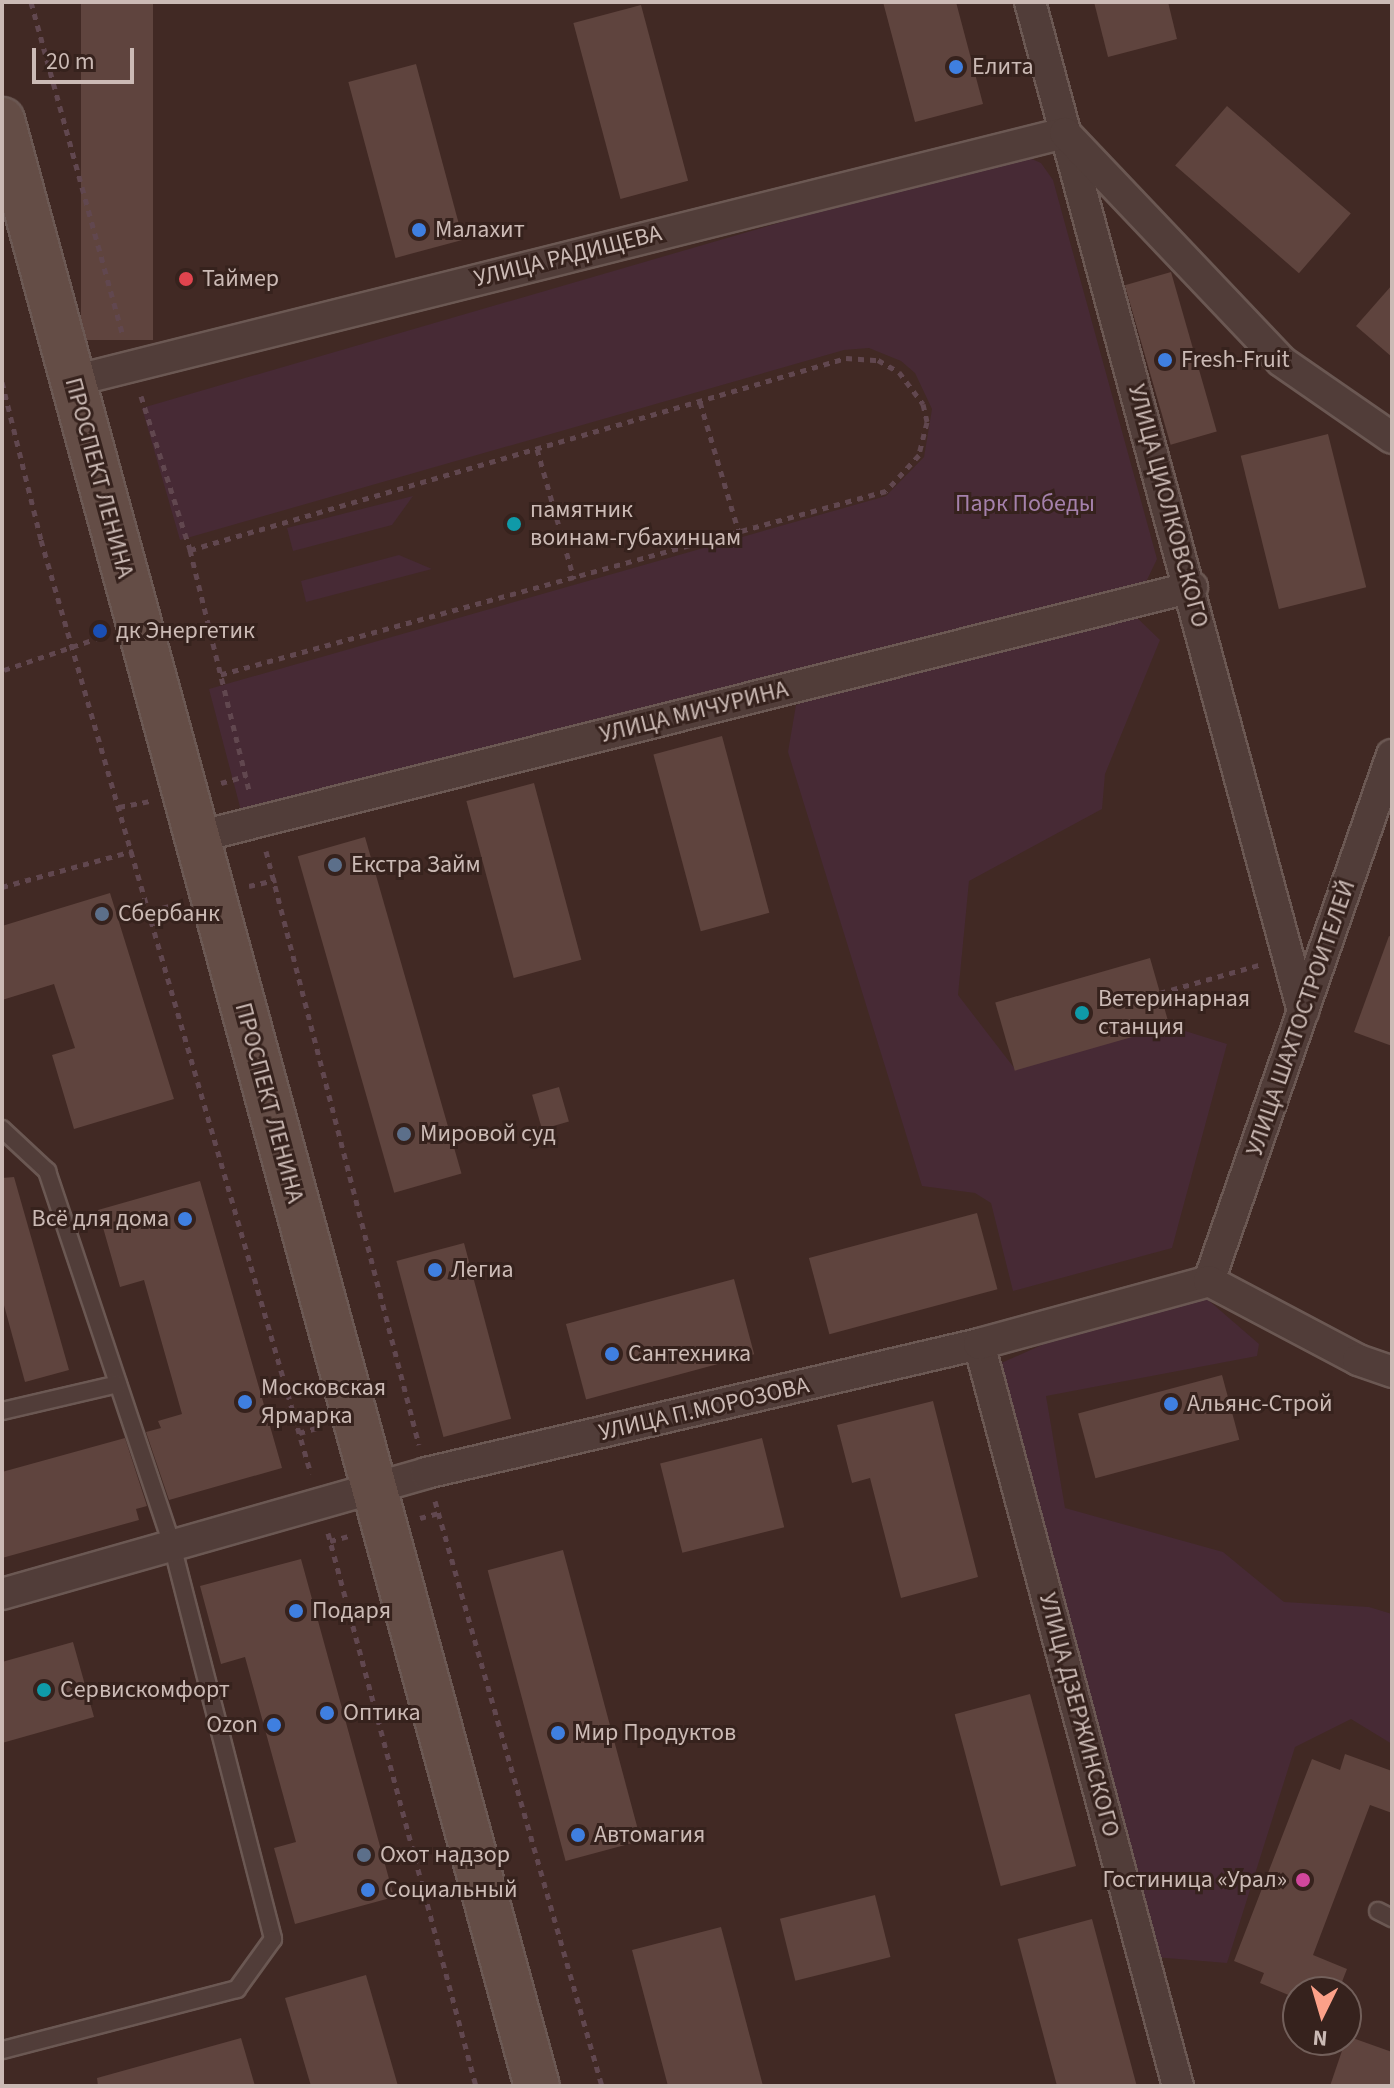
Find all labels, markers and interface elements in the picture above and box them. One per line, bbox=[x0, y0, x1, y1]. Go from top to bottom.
scale bar bbox=[36, 32, 138, 82]
text: 20 m bbox=[46, 44, 95, 79]
place label: Елита bbox=[972, 53, 1034, 81]
marker: Елита bbox=[947, 58, 965, 76]
place label: Малахит bbox=[435, 216, 525, 244]
street label: УЛИЦА РАДИЩЕВА bbox=[471, 219, 665, 293]
marker: Малахит bbox=[410, 221, 428, 239]
place label: Таймер bbox=[202, 265, 279, 293]
marker: Таймер bbox=[177, 270, 195, 288]
place label: Fresh-Fruit bbox=[1181, 346, 1290, 374]
marker: Fresh-Fruit bbox=[1156, 351, 1174, 369]
street label: ПРОСПЕКТ ЛЕНИНА bbox=[58, 375, 140, 581]
street label: УЛИЦА ЦИОЛКОВСКОГО bbox=[1122, 381, 1214, 631]
park label: Парк Победы bbox=[955, 490, 1095, 518]
place label: памятник воинам-губахинцам bbox=[530, 496, 741, 552]
marker: памятник воинам-губахинцам bbox=[505, 515, 523, 533]
place label: дк Энергетик bbox=[116, 617, 255, 645]
marker: дк Энергетик bbox=[91, 622, 109, 640]
street label: УЛИЦА МИЧУРИНА bbox=[597, 675, 791, 749]
place label: Екстра Займ bbox=[351, 851, 481, 879]
marker: Екстра Займ bbox=[326, 856, 344, 874]
street label: УЛИЦА ШАХТОСТРОИТЕЛЕЙ bbox=[1240, 876, 1362, 1160]
place label: Сбербанк bbox=[118, 900, 220, 928]
marker: Сбербанк bbox=[93, 905, 111, 923]
place label: Ветеринарная станция bbox=[1098, 985, 1250, 1041]
street label: ПРОСПЕКТ ЛЕНИНА bbox=[228, 1000, 310, 1206]
marker: Ветеринарная станция bbox=[1073, 1004, 1091, 1022]
place label: Мировой суд bbox=[420, 1120, 556, 1148]
marker: Мировой суд bbox=[395, 1125, 413, 1143]
place label: Всё для дома bbox=[32, 1205, 169, 1233]
marker: Всё для дома bbox=[176, 1210, 194, 1228]
place label: Легиа bbox=[451, 1256, 514, 1284]
marker: Легиа bbox=[426, 1261, 444, 1279]
place label: Сантехника bbox=[628, 1340, 751, 1368]
marker: Сантехника bbox=[603, 1345, 621, 1363]
street label: УЛИЦА П.МОРОЗОВА bbox=[596, 1371, 812, 1447]
place label: Московская Ярмарка bbox=[261, 1374, 386, 1430]
place label: Альянс-Строй bbox=[1187, 1390, 1333, 1418]
marker: Московская Ярмарка bbox=[236, 1393, 254, 1411]
marker: Альянс-Строй bbox=[1162, 1395, 1180, 1413]
street label: УЛИЦА ДЗЕРЖИНСКОГО bbox=[1033, 1590, 1125, 1840]
place label: Подаря bbox=[312, 1597, 391, 1625]
marker: Подаря bbox=[287, 1602, 305, 1620]
place label: Сервискомфорт bbox=[60, 1676, 230, 1704]
marker: Сервискомфорт bbox=[35, 1681, 53, 1699]
place label: Оптика bbox=[343, 1699, 421, 1727]
marker: Оптика bbox=[318, 1704, 336, 1722]
place label: Ozon bbox=[206, 1711, 258, 1739]
marker: Ozon bbox=[265, 1716, 283, 1734]
place label: Мир Продуктов bbox=[574, 1719, 736, 1747]
marker: Мир Продуктов bbox=[549, 1724, 567, 1742]
place label: Автомагия bbox=[594, 1821, 705, 1849]
marker: Автомагия bbox=[569, 1826, 587, 1844]
place label: Охот надзор bbox=[380, 1841, 510, 1869]
marker: Охот надзор bbox=[355, 1846, 373, 1864]
place label: Гостиница «Урал» bbox=[1102, 1866, 1287, 1894]
marker: Гостиница «Урал» bbox=[1294, 1871, 1312, 1889]
place label: Социальный bbox=[384, 1876, 518, 1904]
marker: Социальный bbox=[359, 1881, 377, 1899]
north arrow bbox=[1282, 1976, 1362, 2056]
text: N bbox=[1311, 2021, 1329, 2054]

